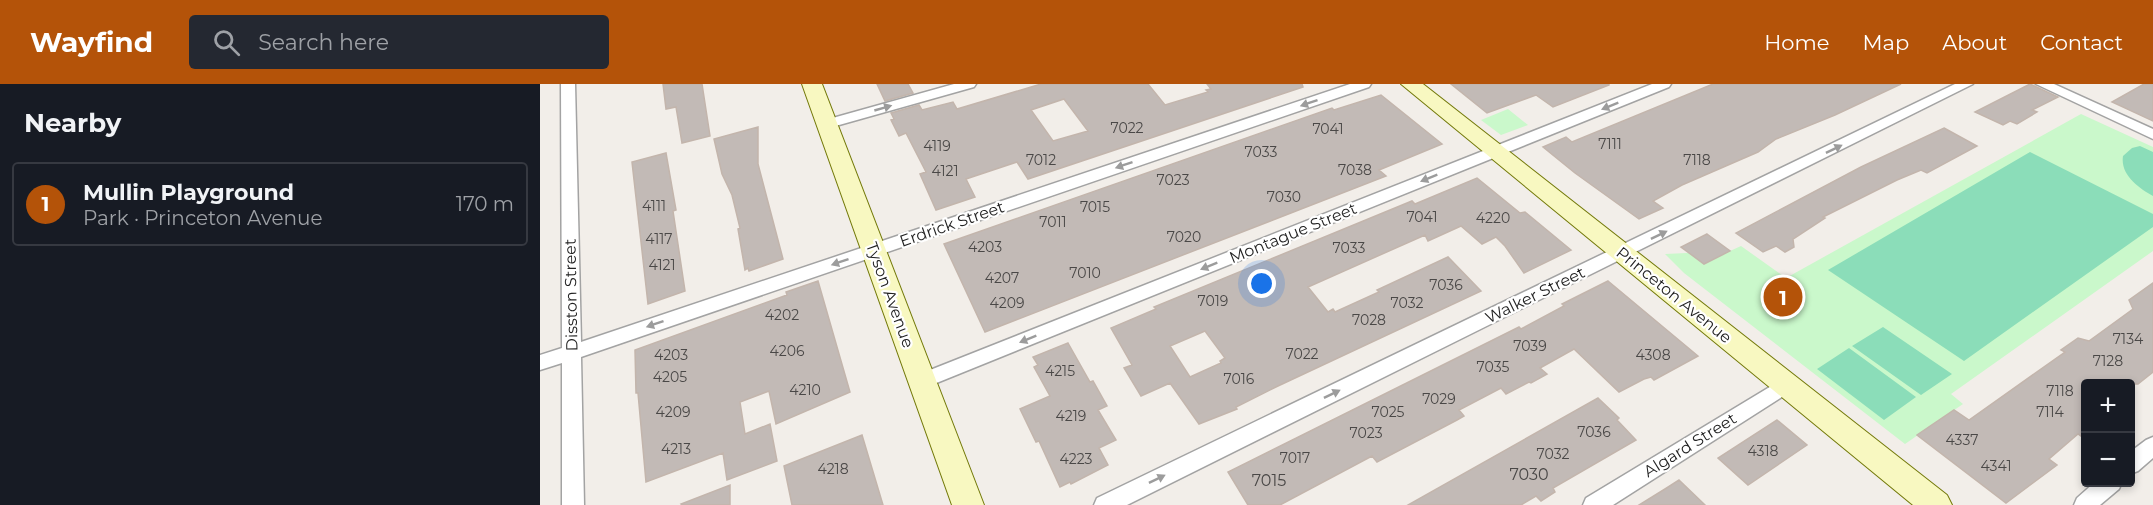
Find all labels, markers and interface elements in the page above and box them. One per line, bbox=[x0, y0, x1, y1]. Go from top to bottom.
search box bbox=[189, 15, 609, 69]
text: Wayfind bbox=[30, 25, 153, 59]
icon: search bbox=[210, 26, 243, 59]
text: Search here bbox=[258, 29, 389, 56]
text: Home bbox=[1764, 30, 1829, 55]
text: Map bbox=[1862, 30, 1909, 55]
text: About bbox=[1942, 30, 2007, 55]
text: Contact bbox=[2040, 30, 2123, 55]
one-way arrow bbox=[1300, 98, 1318, 108]
one-way arrow bbox=[1601, 102, 1619, 111]
one-way arrow bbox=[875, 103, 893, 112]
text: Nearby bbox=[24, 107, 121, 139]
house number: 7022 bbox=[1110, 119, 1144, 137]
house number: 7041 bbox=[1312, 120, 1344, 138]
house number: 7111 bbox=[1598, 135, 1622, 153]
house number: 4119 bbox=[923, 137, 951, 155]
house number: 7033 bbox=[1245, 143, 1278, 161]
one-way arrow bbox=[1825, 144, 1842, 154]
house number: 7012 bbox=[1026, 151, 1056, 169]
house number: 7118 bbox=[1683, 151, 1711, 169]
one-way arrow bbox=[1115, 161, 1133, 171]
house number: 7038 bbox=[1338, 161, 1372, 179]
house number: 4121 bbox=[932, 162, 958, 180]
house number: 7023 bbox=[1156, 171, 1190, 189]
one-way arrow bbox=[1420, 174, 1438, 183]
text: Mullin Playground bbox=[83, 179, 294, 206]
house number: 7030 bbox=[1267, 188, 1301, 206]
text: 1 bbox=[42, 192, 49, 216]
text: 170 m bbox=[456, 192, 514, 216]
house number: 4111 bbox=[642, 197, 666, 215]
street label: Erdrick Street bbox=[897, 197, 1007, 251]
house number: 7015 bbox=[1080, 198, 1110, 216]
street label: Montague Street bbox=[1227, 199, 1360, 267]
text: Park · Princeton Avenue bbox=[83, 206, 323, 230]
house number: 7041 bbox=[1406, 208, 1438, 226]
house number: 4220 bbox=[1476, 209, 1510, 227]
house number: 7011 bbox=[1039, 213, 1067, 231]
house number: 7020 bbox=[1167, 228, 1201, 246]
house number: 4117 bbox=[645, 230, 673, 248]
one-way arrow bbox=[1650, 230, 1667, 240]
street label: Disston Street bbox=[561, 238, 581, 352]
house number: 4203 bbox=[968, 238, 1002, 256]
house number: 7033 bbox=[1333, 239, 1366, 257]
street label: Tyson Avenue bbox=[862, 240, 918, 350]
street label: Princeton Avenue bbox=[1613, 243, 1735, 347]
house number: 4121 bbox=[649, 256, 675, 274]
one-way arrow bbox=[831, 257, 849, 267]
one-way arrow bbox=[1200, 262, 1218, 271]
street label: Walker Street bbox=[1482, 262, 1588, 327]
house number: 7010 bbox=[1069, 264, 1101, 282]
house number: 4207 bbox=[985, 269, 1019, 287]
your location bbox=[1247, 269, 1276, 298]
pin: 1 bbox=[1764, 274, 1802, 320]
house number: 7036 bbox=[1429, 276, 1463, 294]
house number: 7019 bbox=[1198, 292, 1228, 310]
house number: 4209 bbox=[990, 294, 1024, 312]
house number: 7032 bbox=[1391, 294, 1423, 312]
house number: 4202 bbox=[765, 306, 799, 324]
house number: 7028 bbox=[1352, 311, 1386, 329]
one-way arrow bbox=[646, 320, 664, 330]
house number: 7134 bbox=[2113, 330, 2144, 348]
one-way arrow bbox=[1019, 335, 1037, 344]
house number: 7039 bbox=[1513, 337, 1547, 355]
house number: 4206 bbox=[770, 342, 805, 360]
house number: 7022 bbox=[1285, 345, 1319, 363]
house number: 4203 bbox=[654, 346, 688, 364]
house number: 4308 bbox=[1635, 346, 1671, 364]
house number: 7128 bbox=[2093, 352, 2123, 370]
house number: 7035 bbox=[1477, 358, 1509, 376]
house number: 4215 bbox=[1045, 362, 1075, 380]
house number: 4205 bbox=[653, 368, 687, 386]
house number: 7016 bbox=[1224, 370, 1255, 388]
map controls bbox=[2081, 379, 2135, 487]
button: + bbox=[2081, 379, 2135, 433]
house number: 4210 bbox=[789, 381, 821, 399]
house number: 7118 bbox=[2046, 382, 2074, 400]
one-way arrow bbox=[1324, 389, 1341, 399]
house number: 7029 bbox=[1422, 390, 1456, 408]
house number: 4209 bbox=[656, 403, 690, 421]
house number: 7025 bbox=[1371, 403, 1405, 421]
house number: 7114 bbox=[2036, 403, 2065, 421]
house number: 4219 bbox=[1056, 407, 1086, 425]
street label: Algard Street bbox=[1640, 409, 1740, 481]
house number: 7036 bbox=[1577, 423, 1611, 441]
house number: 7023 bbox=[1349, 424, 1383, 442]
house number: 4337 bbox=[1946, 431, 1978, 449]
button: − bbox=[2081, 433, 2135, 487]
house number: 4213 bbox=[661, 440, 691, 458]
house number: 4318 bbox=[1748, 442, 1779, 460]
house number: 7032 bbox=[1537, 445, 1569, 463]
house number: 7017 bbox=[1280, 449, 1310, 467]
house number: 4223 bbox=[1059, 450, 1093, 468]
house number: 4341 bbox=[1981, 457, 2011, 475]
house number: 4218 bbox=[817, 460, 849, 478]
house number: 7030 bbox=[1509, 465, 1549, 484]
house number: 7015 bbox=[1252, 471, 1286, 490]
one-way arrow bbox=[1149, 475, 1166, 484]

